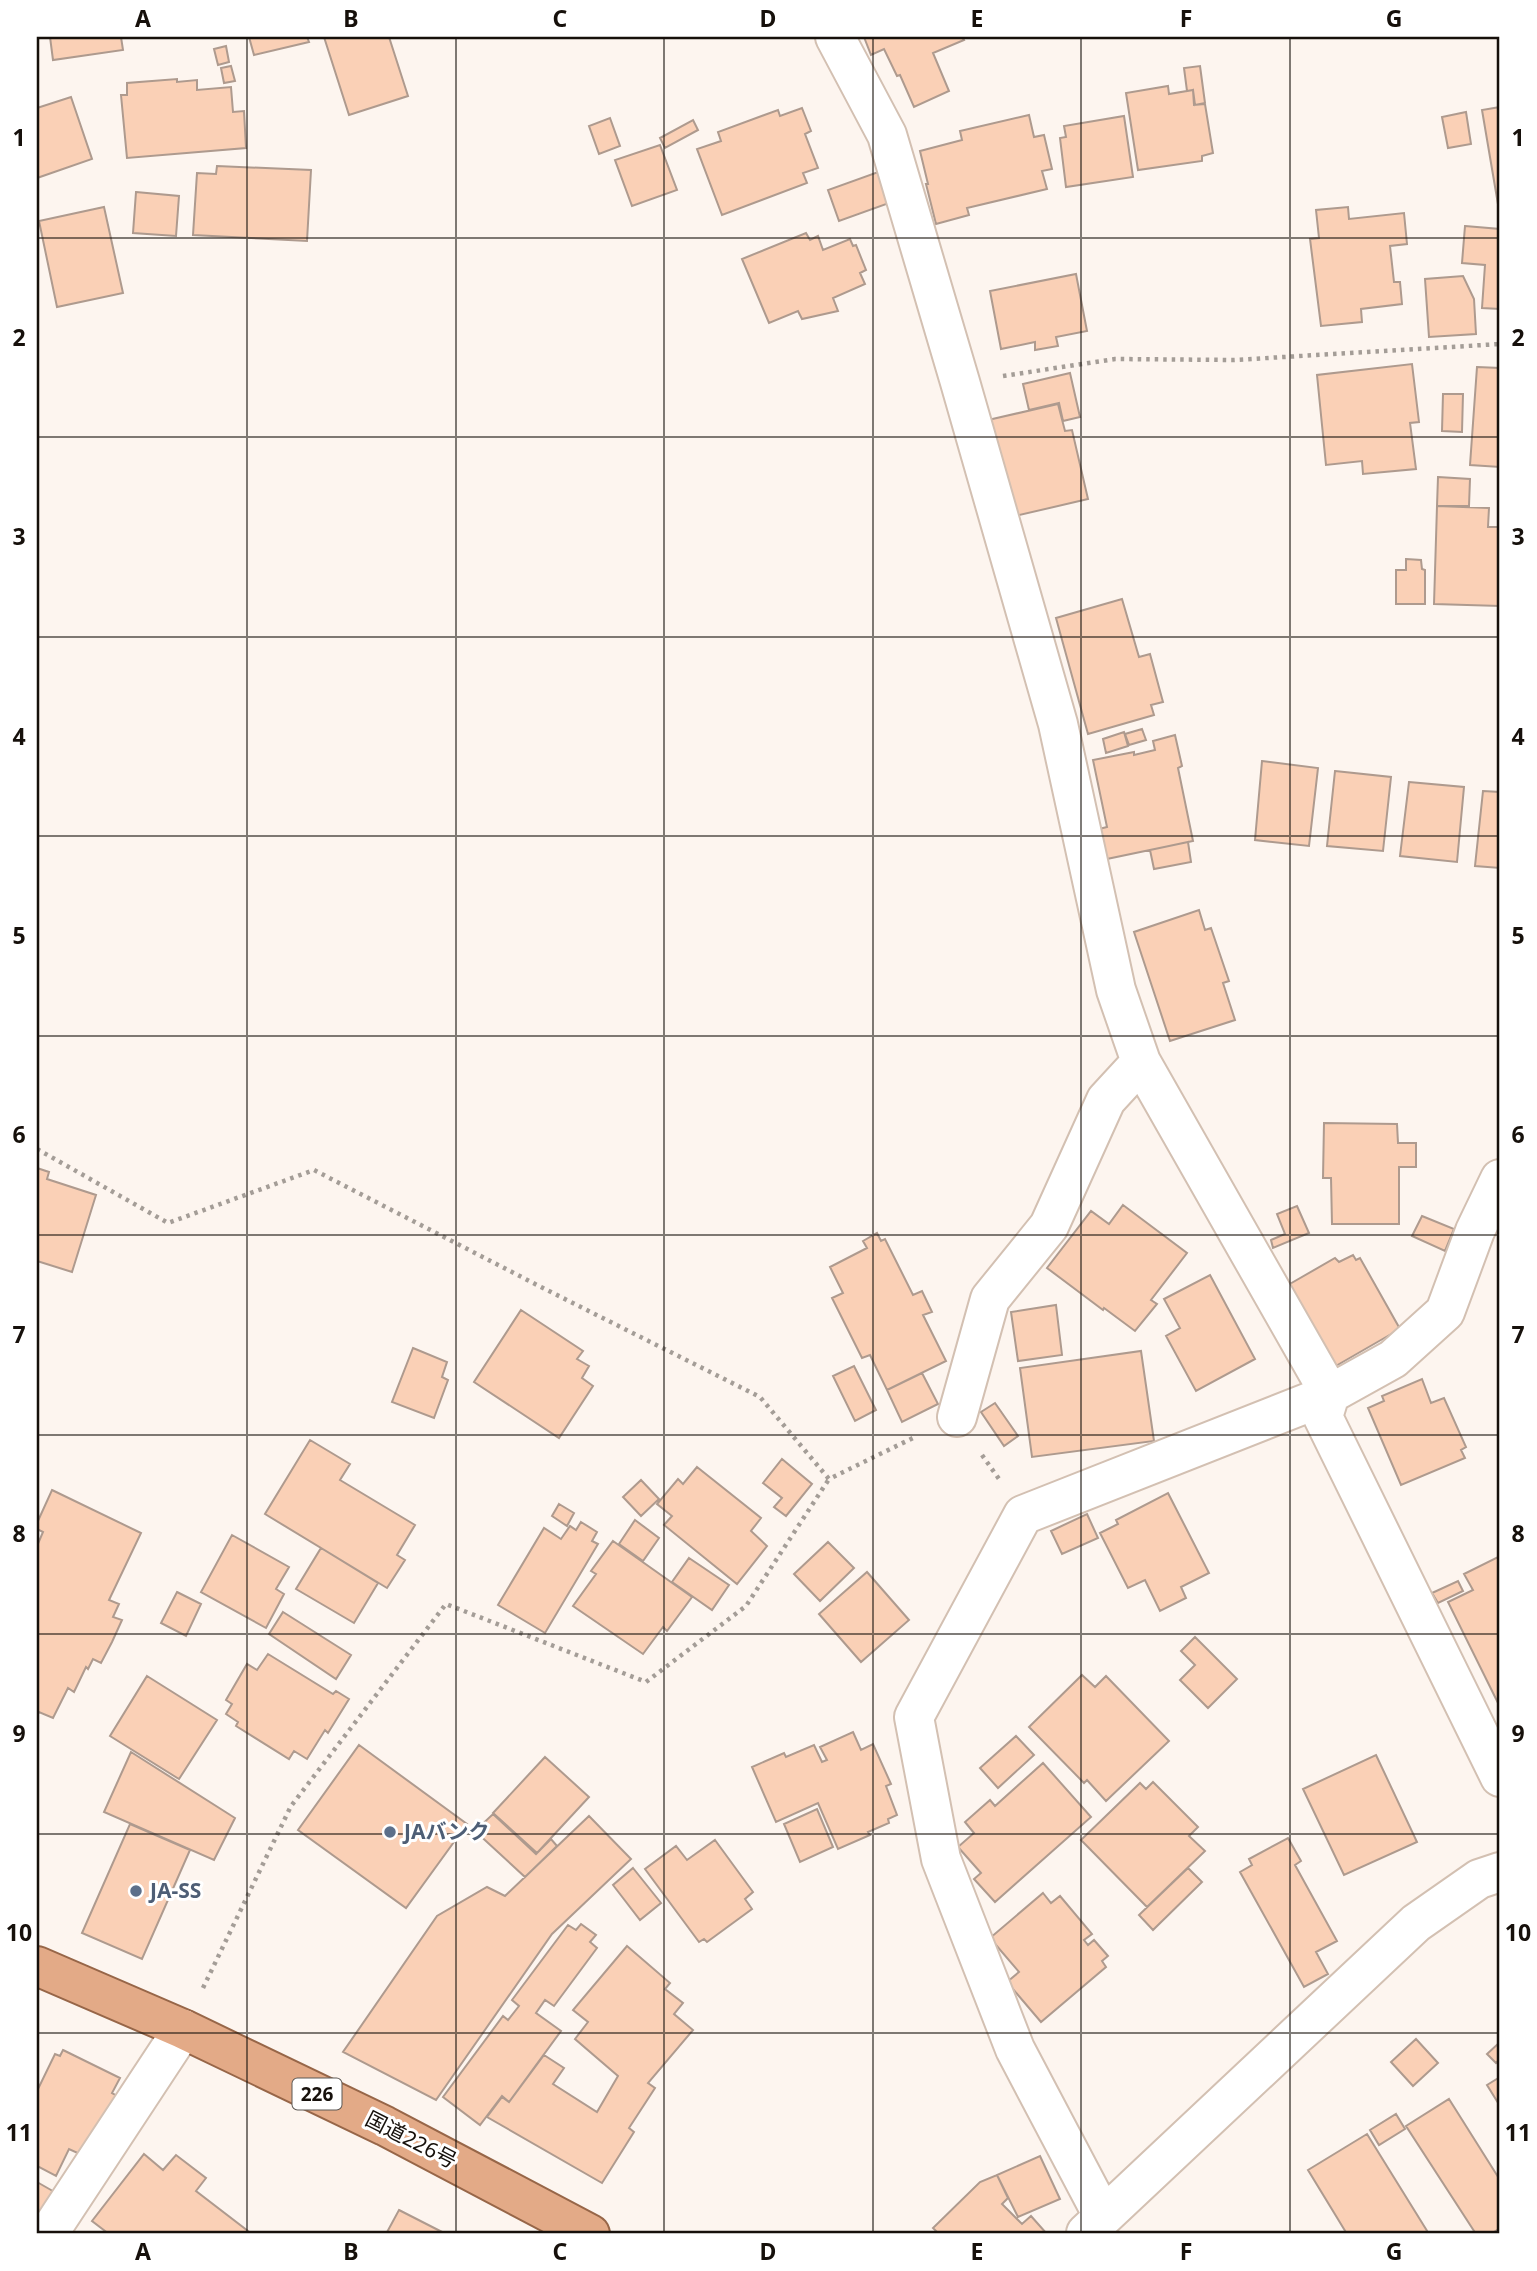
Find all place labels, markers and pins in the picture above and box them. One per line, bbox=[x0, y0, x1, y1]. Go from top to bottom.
place label: JAバンク bbox=[402, 1817, 490, 1845]
marker: JAバンク bbox=[382, 1824, 398, 1840]
place label: JA-SS bbox=[148, 1876, 201, 1904]
marker: JA-SS bbox=[128, 1883, 144, 1899]

